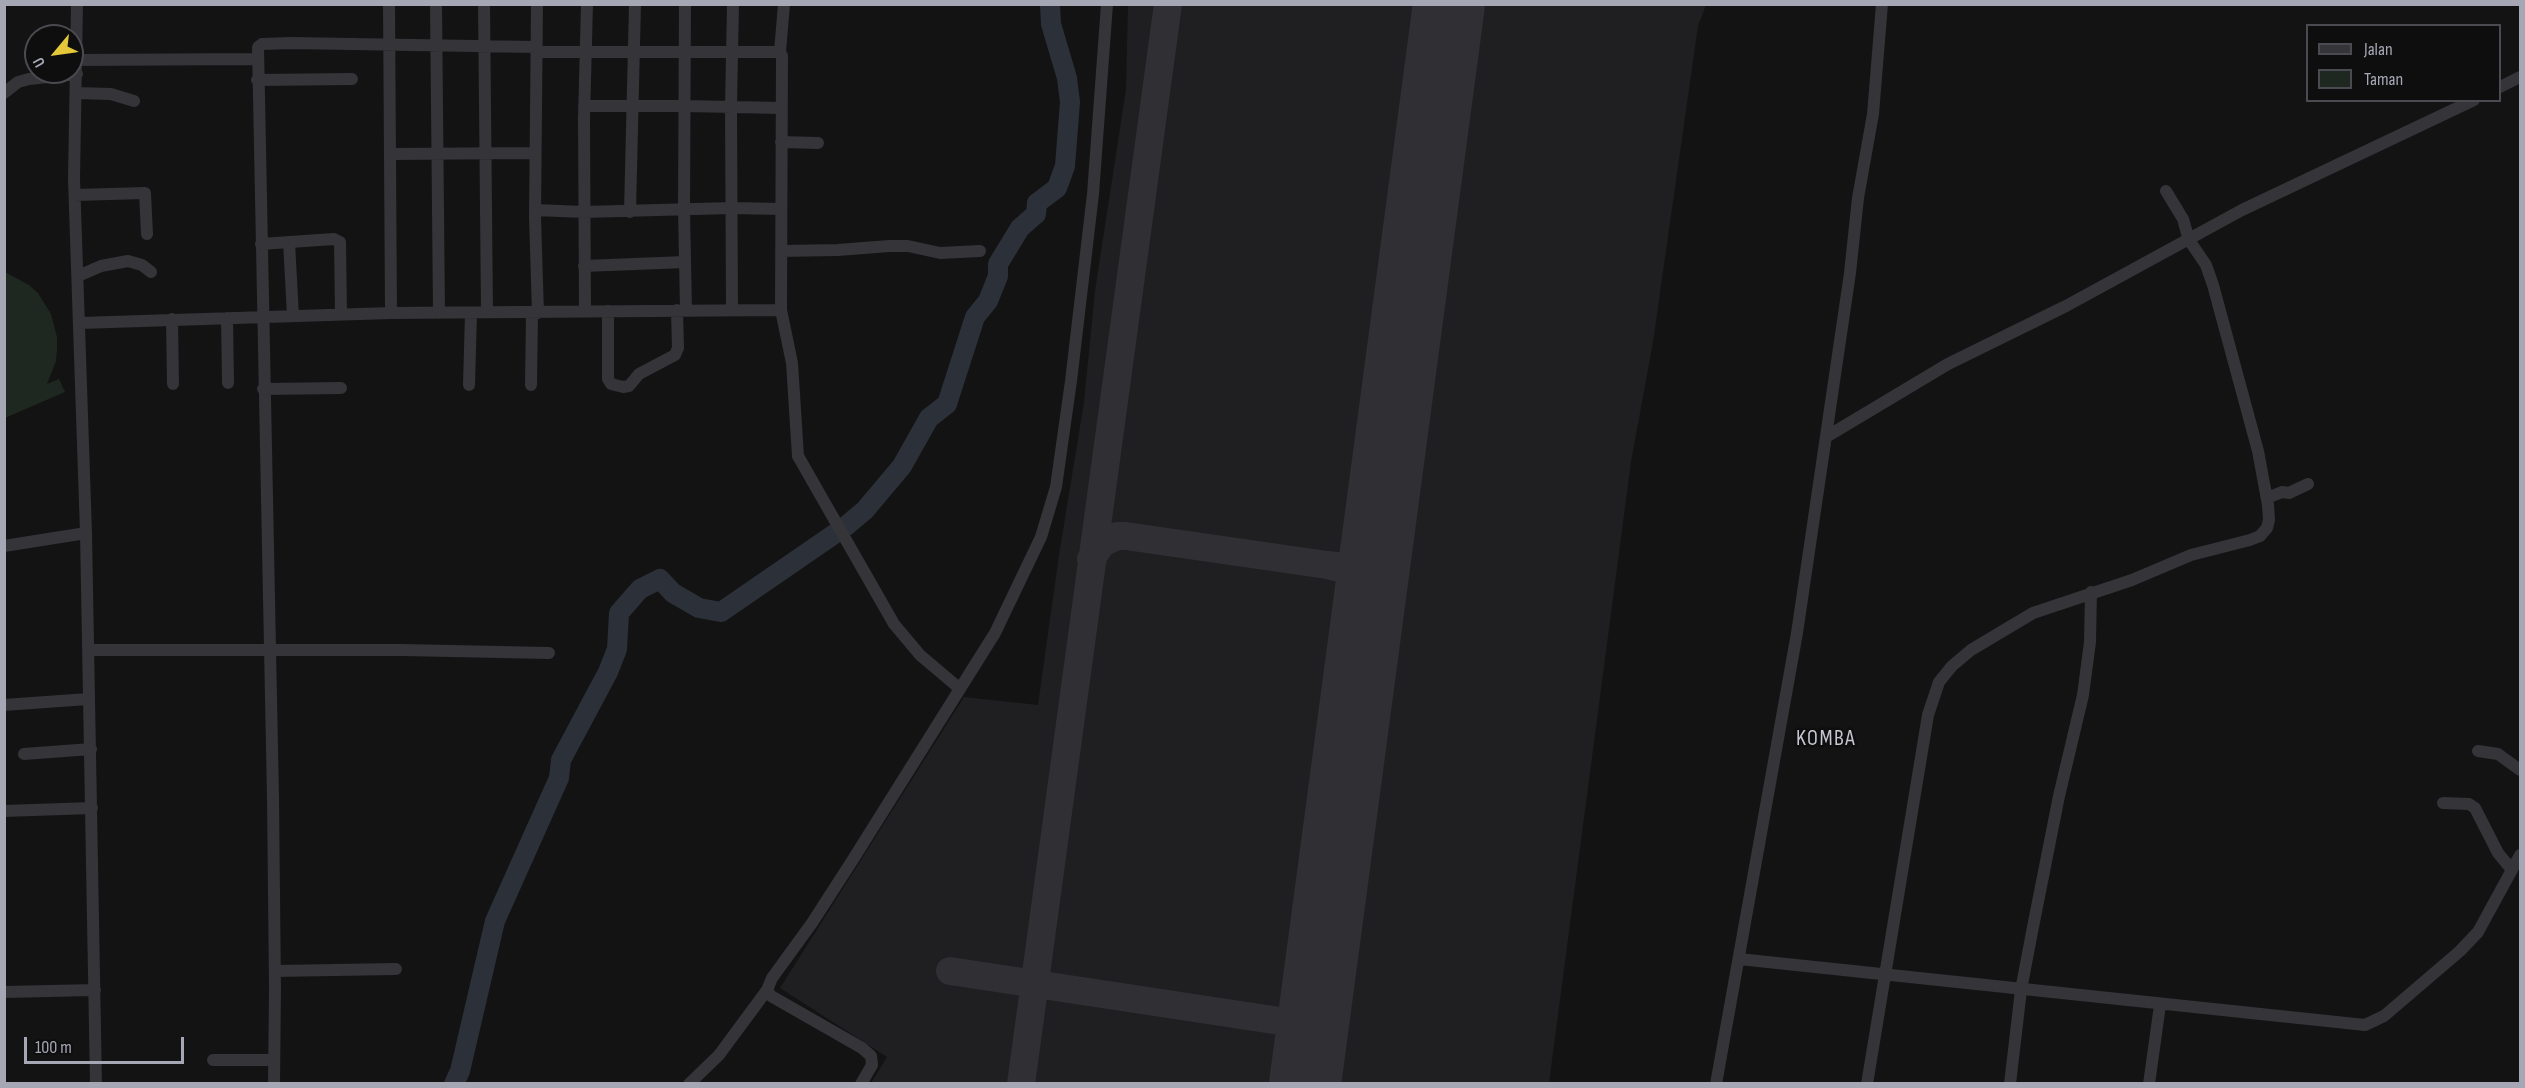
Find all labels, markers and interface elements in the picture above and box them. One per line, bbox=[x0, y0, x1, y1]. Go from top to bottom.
north arrow bbox=[24, 24, 84, 84]
legend bbox=[2306, 24, 2501, 102]
text: Jalan bbox=[2364, 39, 2393, 60]
text: U bbox=[29, 54, 50, 70]
text: Taman bbox=[2364, 69, 2403, 90]
district label: KOMBA bbox=[1796, 726, 1856, 752]
scale bar bbox=[27, 1025, 188, 1063]
text: 100 m bbox=[35, 1037, 72, 1058]

